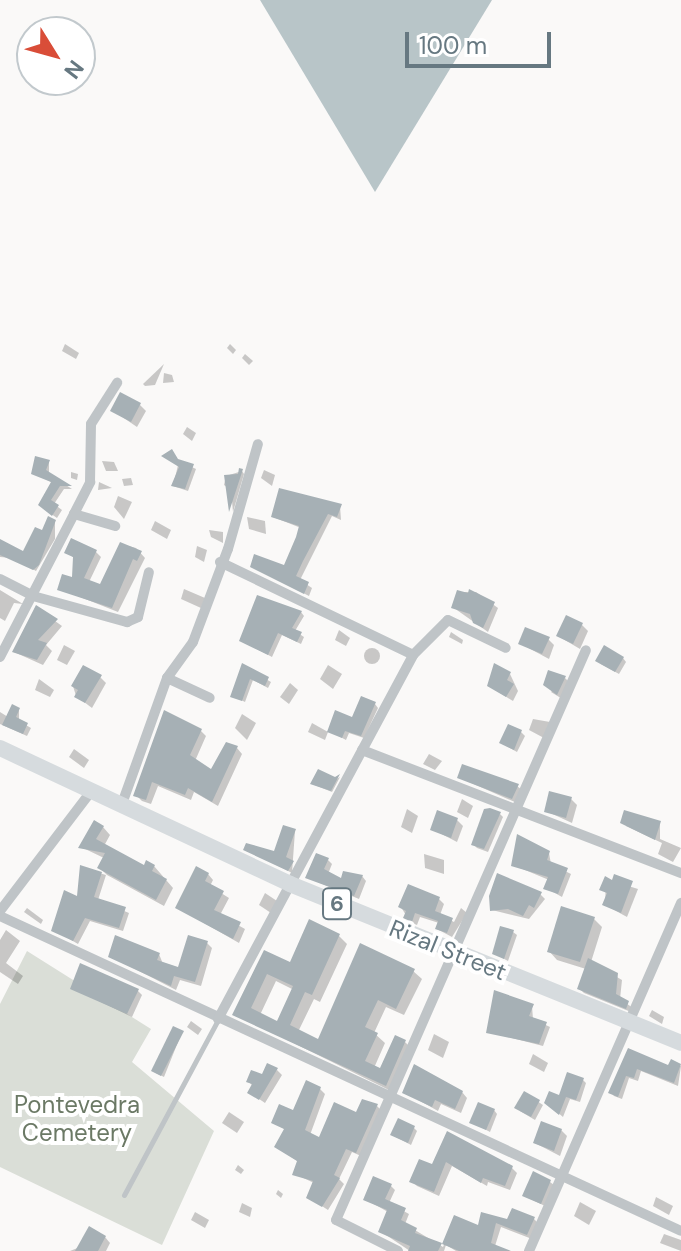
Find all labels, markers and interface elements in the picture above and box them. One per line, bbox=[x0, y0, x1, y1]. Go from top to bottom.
north arrow bbox=[16, 16, 96, 96]
scale bar bbox=[409, 16, 555, 66]
text: 100 m bbox=[419, 30, 487, 61]
text: N bbox=[58, 54, 90, 85]
road number: 6 bbox=[321, 886, 353, 922]
street label: Rizal Street bbox=[385, 913, 511, 987]
park label: Pontevedra Cemetery bbox=[14, 1091, 140, 1147]

